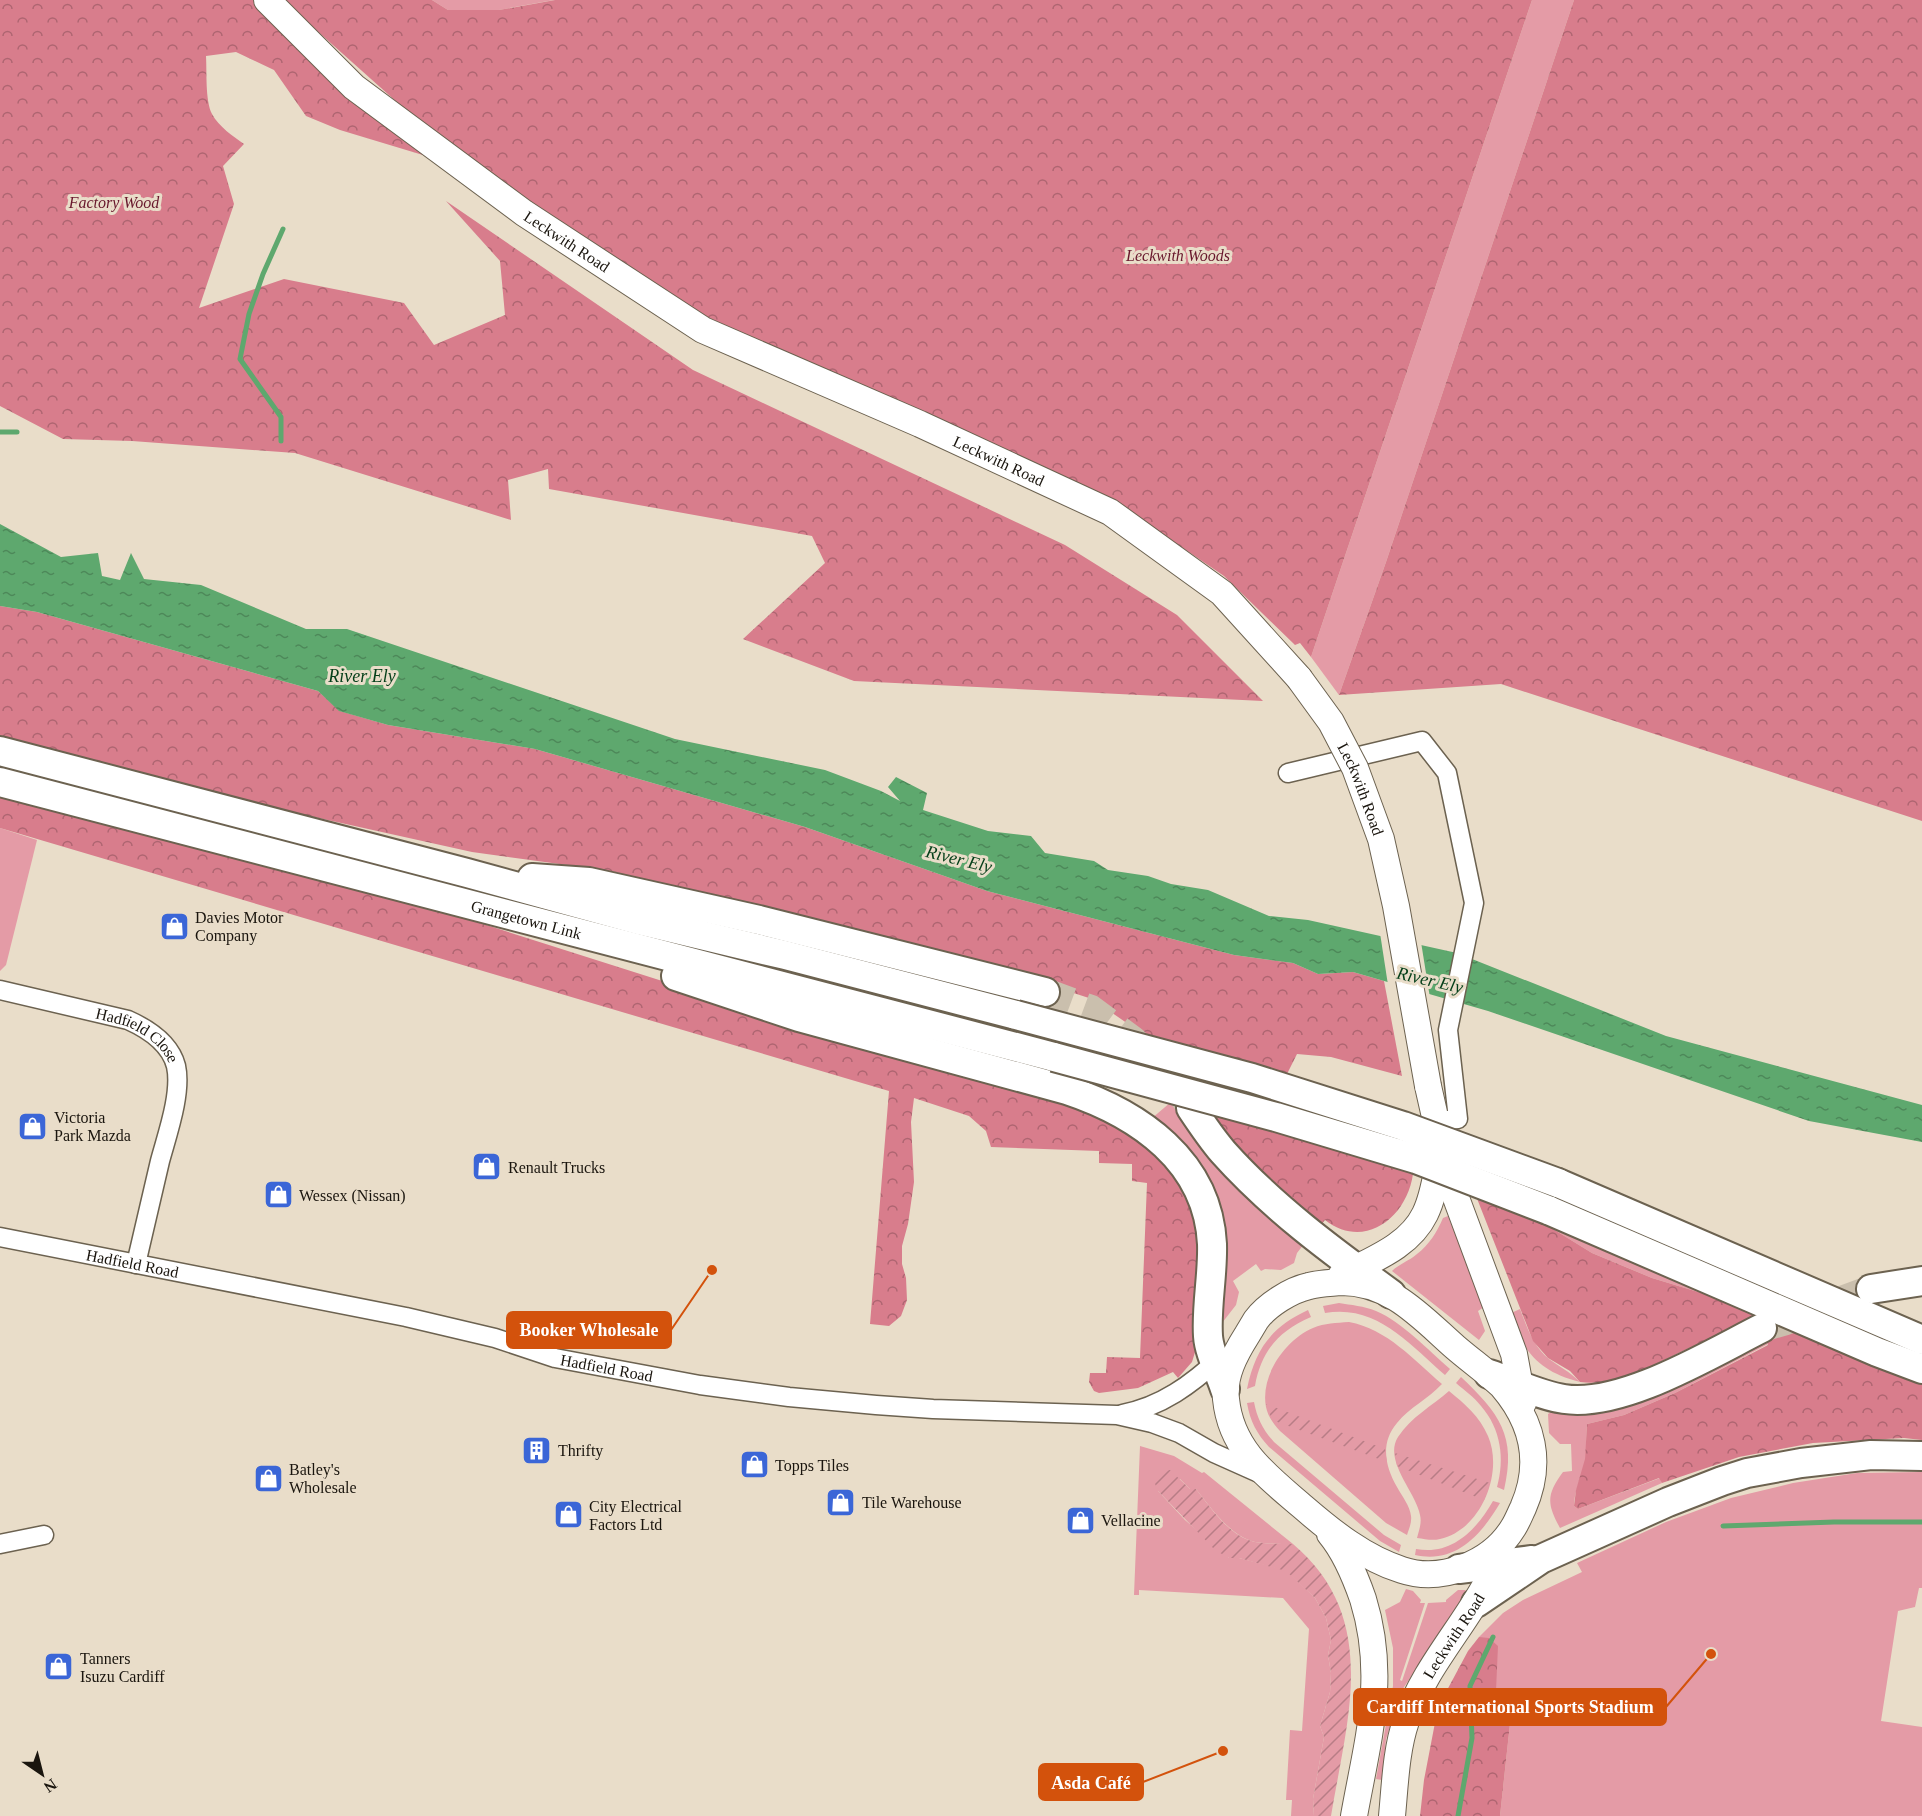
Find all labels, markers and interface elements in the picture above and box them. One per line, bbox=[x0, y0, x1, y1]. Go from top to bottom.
park label: Factory Wood bbox=[68, 194, 160, 212]
street label: Leckwith Road bbox=[521, 208, 612, 276]
park label: Leckwith Woods bbox=[1125, 247, 1230, 264]
street label: Leckwith Road bbox=[951, 433, 1047, 489]
water label: River Ely bbox=[327, 666, 396, 686]
street label: Leckwith Road bbox=[1334, 740, 1387, 838]
water label: River Ely bbox=[923, 841, 994, 877]
street label: Grangetown Link bbox=[469, 897, 583, 942]
place label: Davies Motor Company bbox=[195, 909, 284, 945]
shop icon: Davies Motor Company bbox=[158, 910, 190, 942]
water label: River Ely bbox=[1394, 962, 1465, 997]
street label: Hadfield Close bbox=[94, 1005, 182, 1065]
place label: Victoria Park Mazda bbox=[54, 1109, 131, 1144]
shop icon: Victoria Park Mazda bbox=[17, 1110, 49, 1142]
shop icon: Renault Trucks bbox=[471, 1151, 503, 1183]
place label: Renault Trucks bbox=[508, 1159, 605, 1176]
shop icon: Wessex (Nissan) bbox=[262, 1179, 294, 1211]
place label: Wessex (Nissan) bbox=[299, 1187, 406, 1205]
street label: Hadfield Road bbox=[85, 1246, 180, 1281]
callout: Booker Wholesale bbox=[507, 1312, 671, 1348]
text: Booker Wholesale bbox=[520, 1320, 658, 1340]
street label: Hadfield Road bbox=[559, 1351, 654, 1385]
building icon: Thrifty bbox=[521, 1434, 553, 1466]
place label: Thrifty bbox=[558, 1442, 603, 1460]
shop icon: Topps Tiles bbox=[738, 1449, 770, 1481]
place label: Topps Tiles bbox=[775, 1457, 849, 1475]
place label: Batley's Wholesale bbox=[289, 1461, 357, 1496]
shop icon: Batley's Wholesale bbox=[252, 1462, 284, 1494]
shop icon: Tile Warehouse bbox=[825, 1486, 857, 1518]
place label: Tile Warehouse bbox=[862, 1494, 962, 1511]
place label: City Electrical Factors Ltd bbox=[589, 1498, 682, 1533]
shop icon: City Electrical Factors Ltd bbox=[552, 1499, 584, 1531]
shop icon: Vellacine bbox=[1064, 1504, 1096, 1536]
place label: Vellacine bbox=[1101, 1512, 1161, 1529]
street label: Leckwith Road bbox=[1420, 1590, 1488, 1682]
place label: Tanners Isuzu Cardiff bbox=[80, 1650, 165, 1685]
shop icon: Tanners Isuzu Cardiff bbox=[43, 1651, 75, 1683]
callout: Cardiff International Sports Stadium bbox=[1354, 1689, 1666, 1725]
text: Cardiff International Sports Stadium bbox=[1366, 1697, 1654, 1717]
north arrow bbox=[12, 1744, 72, 1804]
callout: Asda Café bbox=[1039, 1764, 1143, 1800]
text: Asda Café bbox=[1051, 1773, 1131, 1793]
text: N bbox=[40, 1776, 60, 1796]

